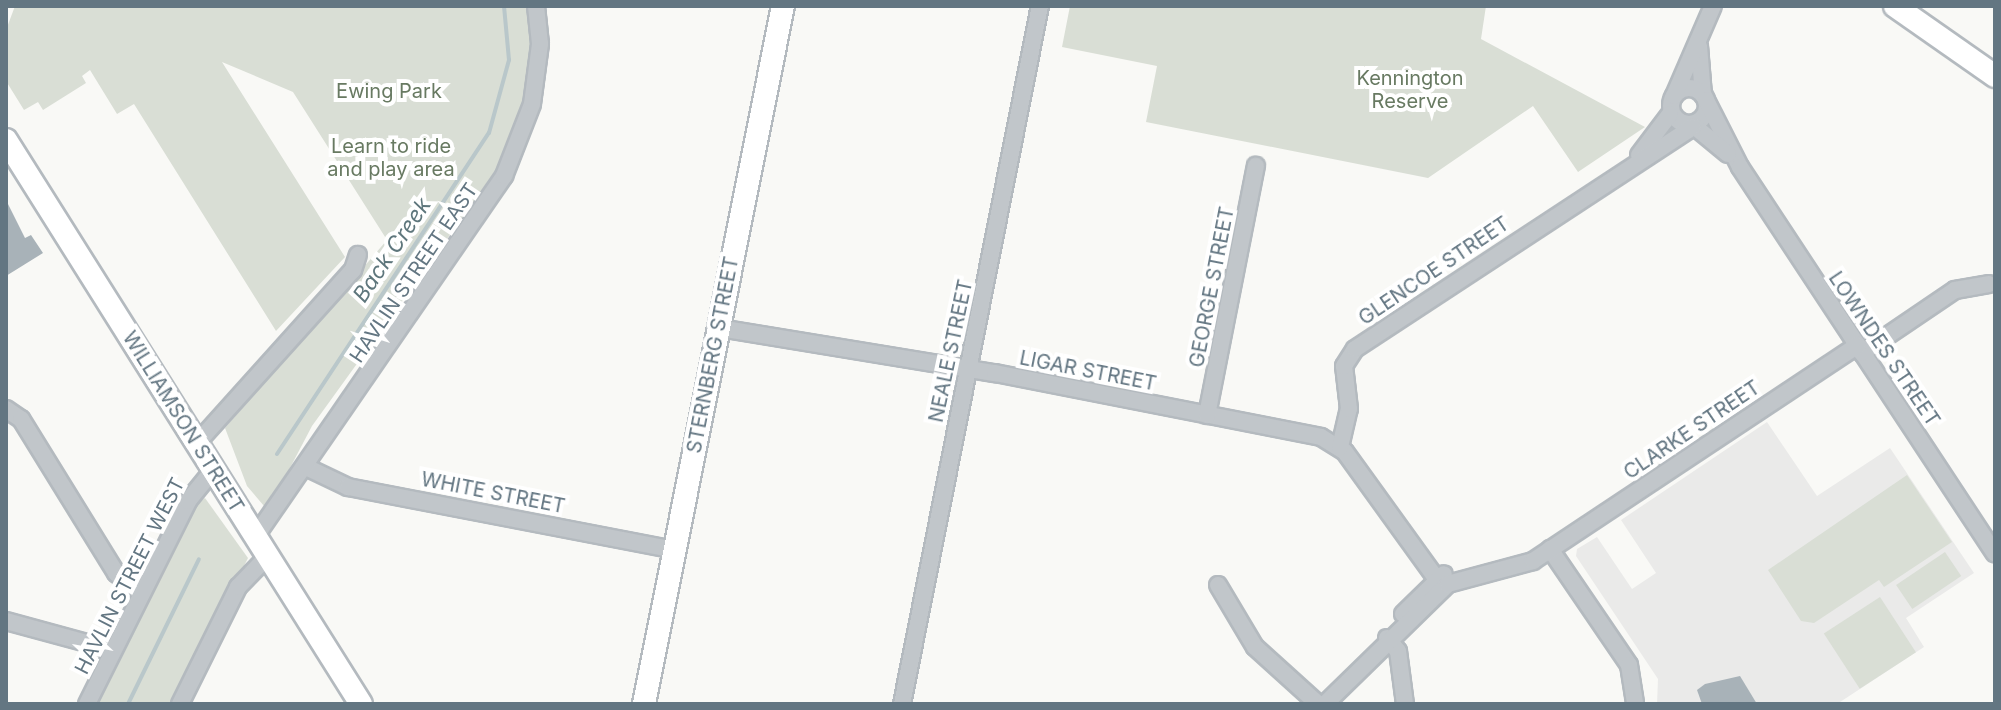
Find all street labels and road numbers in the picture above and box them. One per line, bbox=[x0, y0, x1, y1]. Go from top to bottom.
street label: HAVLIN STREET EAST bbox=[345, 179, 483, 367]
street label: GEORGE STREET bbox=[1185, 205, 1239, 369]
street label: GLENCOE STREET bbox=[1354, 212, 1514, 330]
street label: STERNBERG STREET bbox=[682, 255, 744, 455]
street label: LOWNDES STREET bbox=[1823, 267, 1945, 431]
street label: NEALE STREET bbox=[924, 277, 978, 425]
street label: WILLIAMSON STREET bbox=[117, 327, 249, 517]
street label: LIGAR STREET bbox=[1017, 346, 1159, 396]
street label: CLARKE STREET bbox=[1619, 376, 1765, 484]
street label: WHITE STREET bbox=[419, 467, 567, 519]
street label: HAVLIN STREET WEST bbox=[70, 474, 190, 678]

